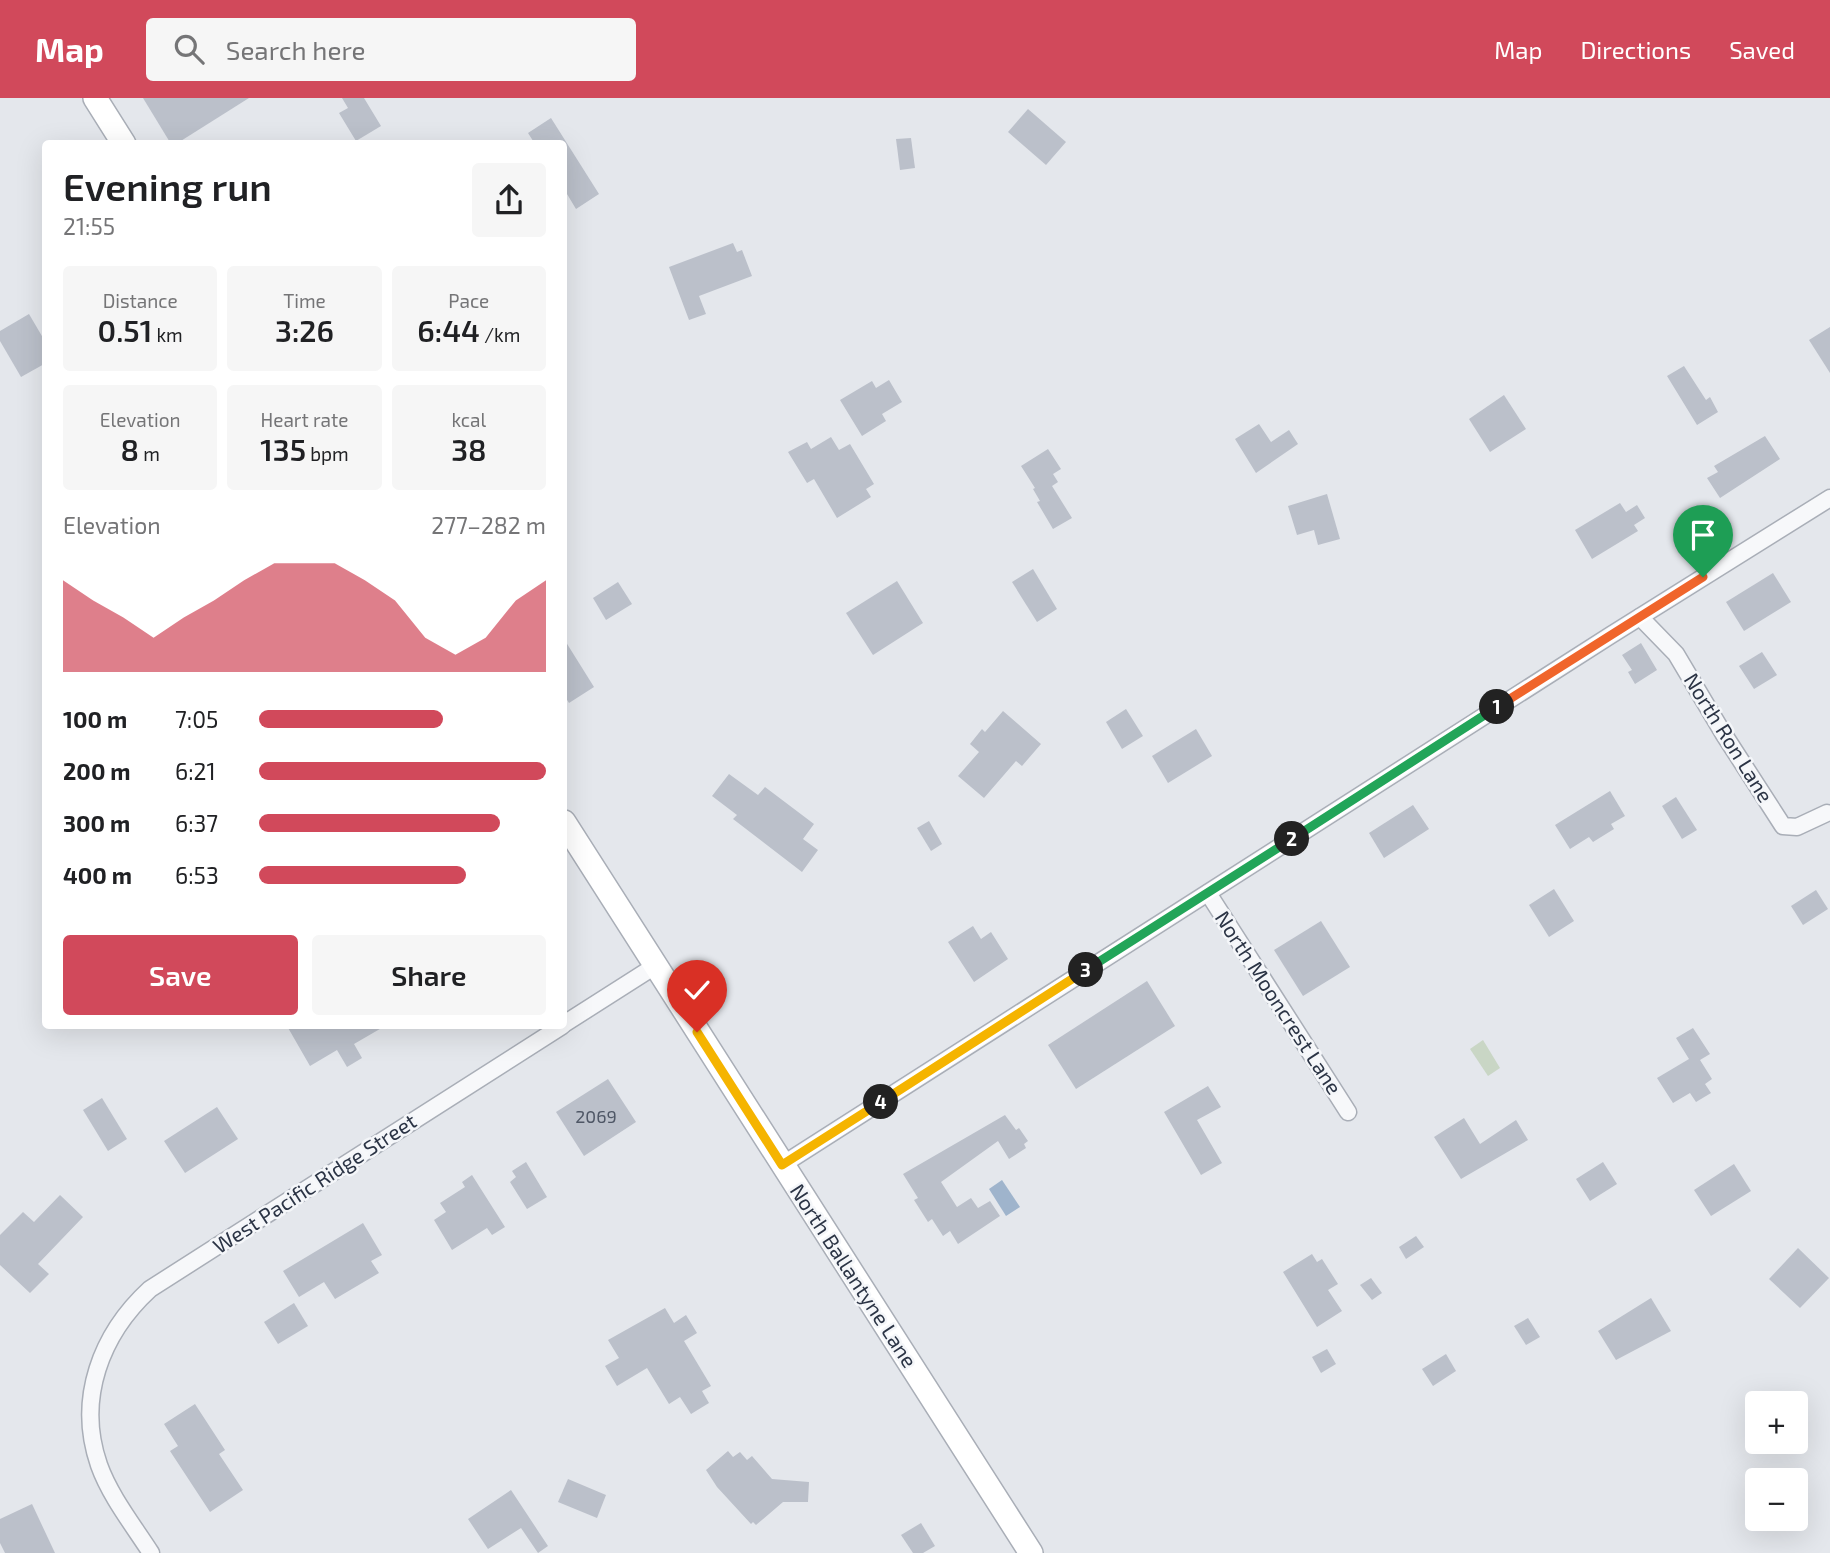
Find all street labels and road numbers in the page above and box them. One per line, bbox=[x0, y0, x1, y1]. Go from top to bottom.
street label: North Ron Lane bbox=[1680, 668, 1779, 806]
street label: North Mooncrest Lane bbox=[1211, 906, 1348, 1098]
street label: West Pacific Ridge Street bbox=[208, 1108, 421, 1258]
street label: North Ballantyne Lane bbox=[786, 1179, 923, 1372]

